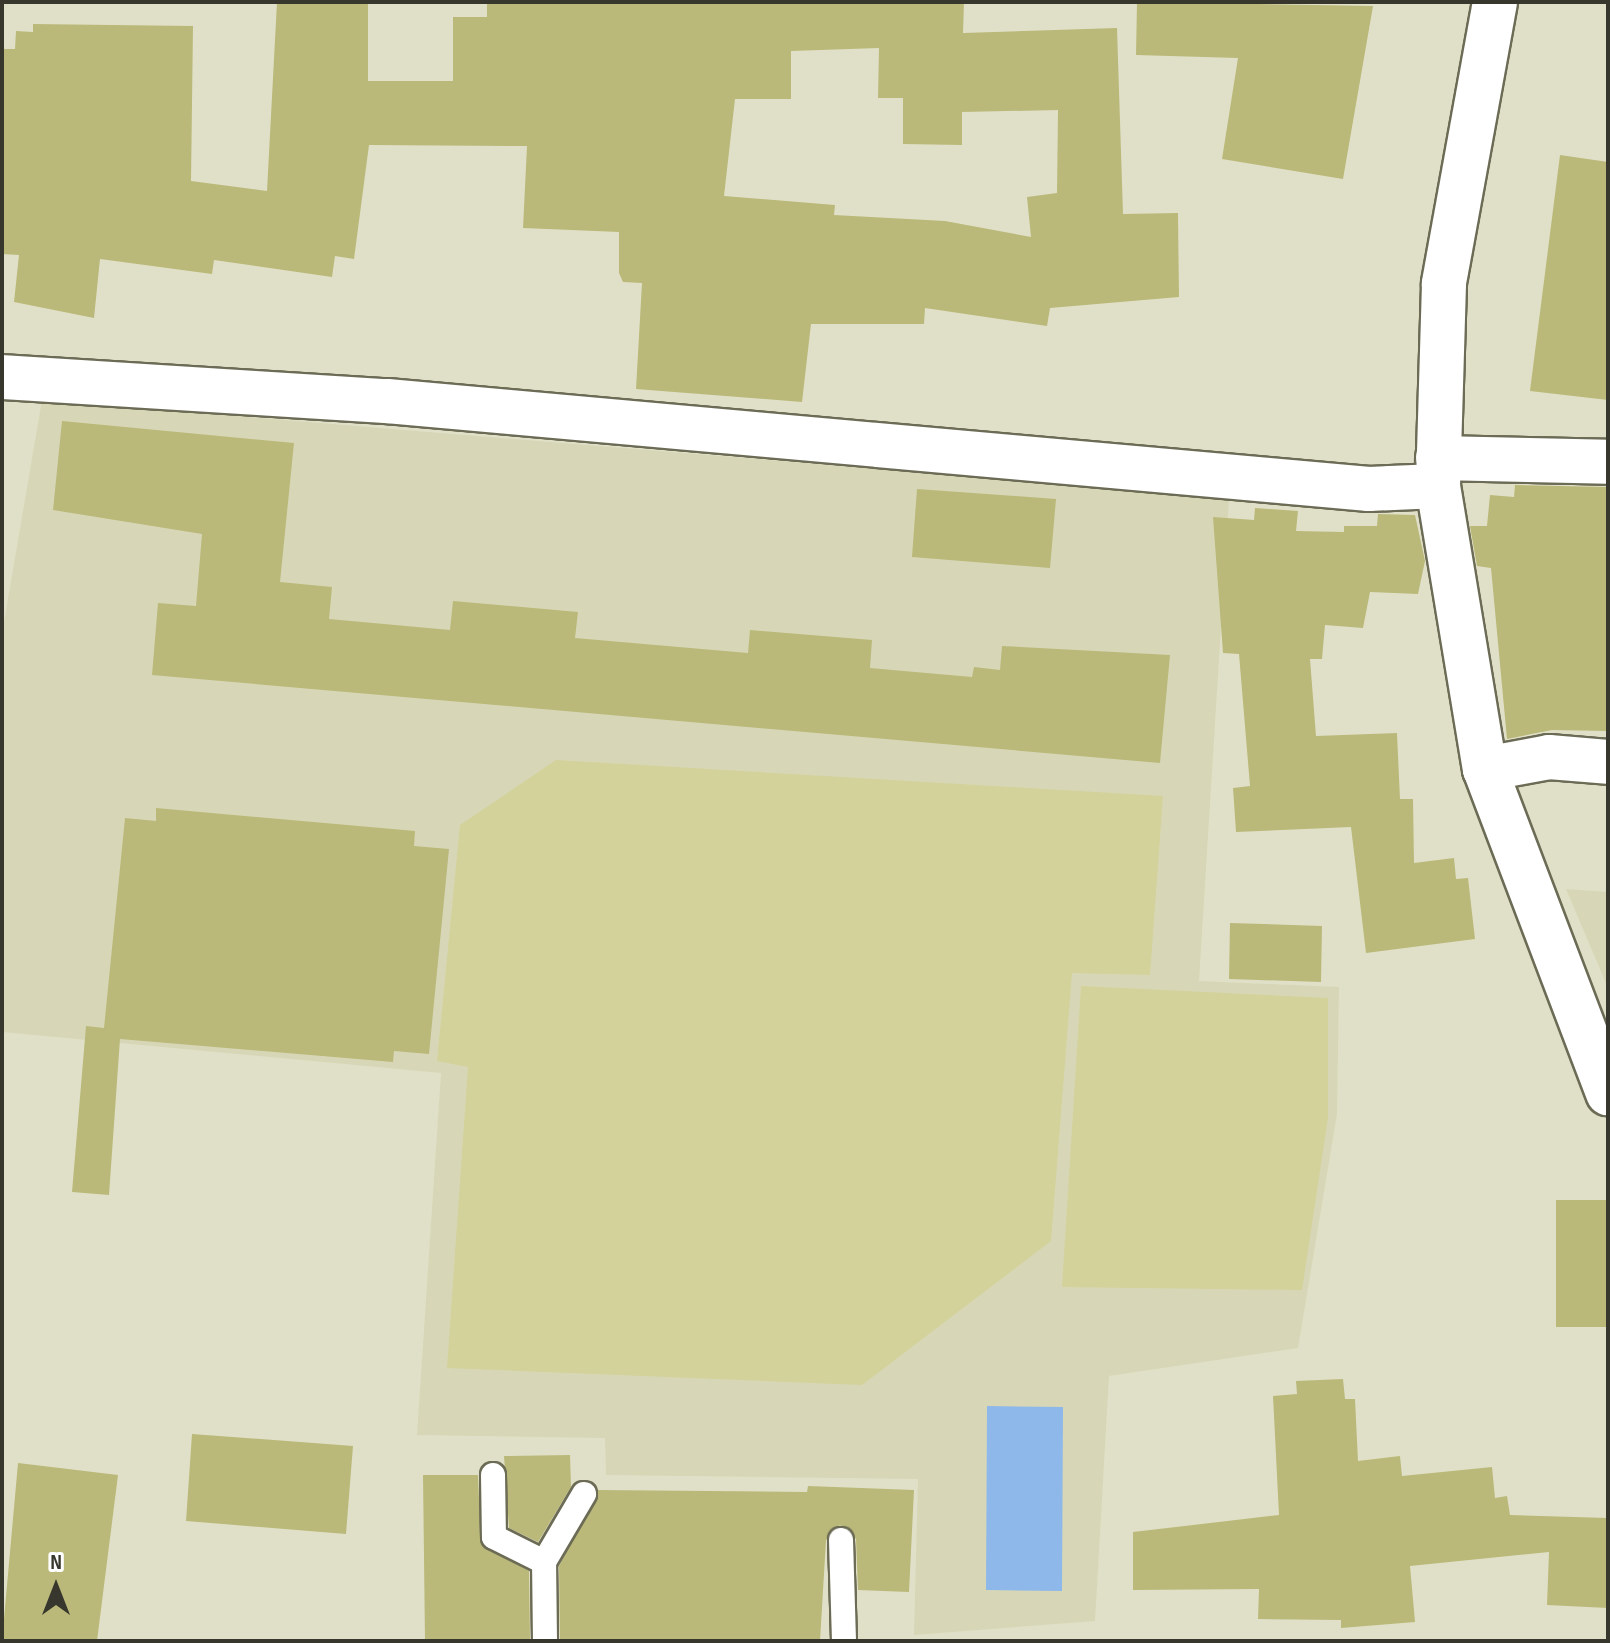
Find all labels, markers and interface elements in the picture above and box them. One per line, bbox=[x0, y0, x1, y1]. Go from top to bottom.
north arrow bbox=[16, 1547, 96, 1627]
text: N bbox=[50, 1549, 62, 1576]

